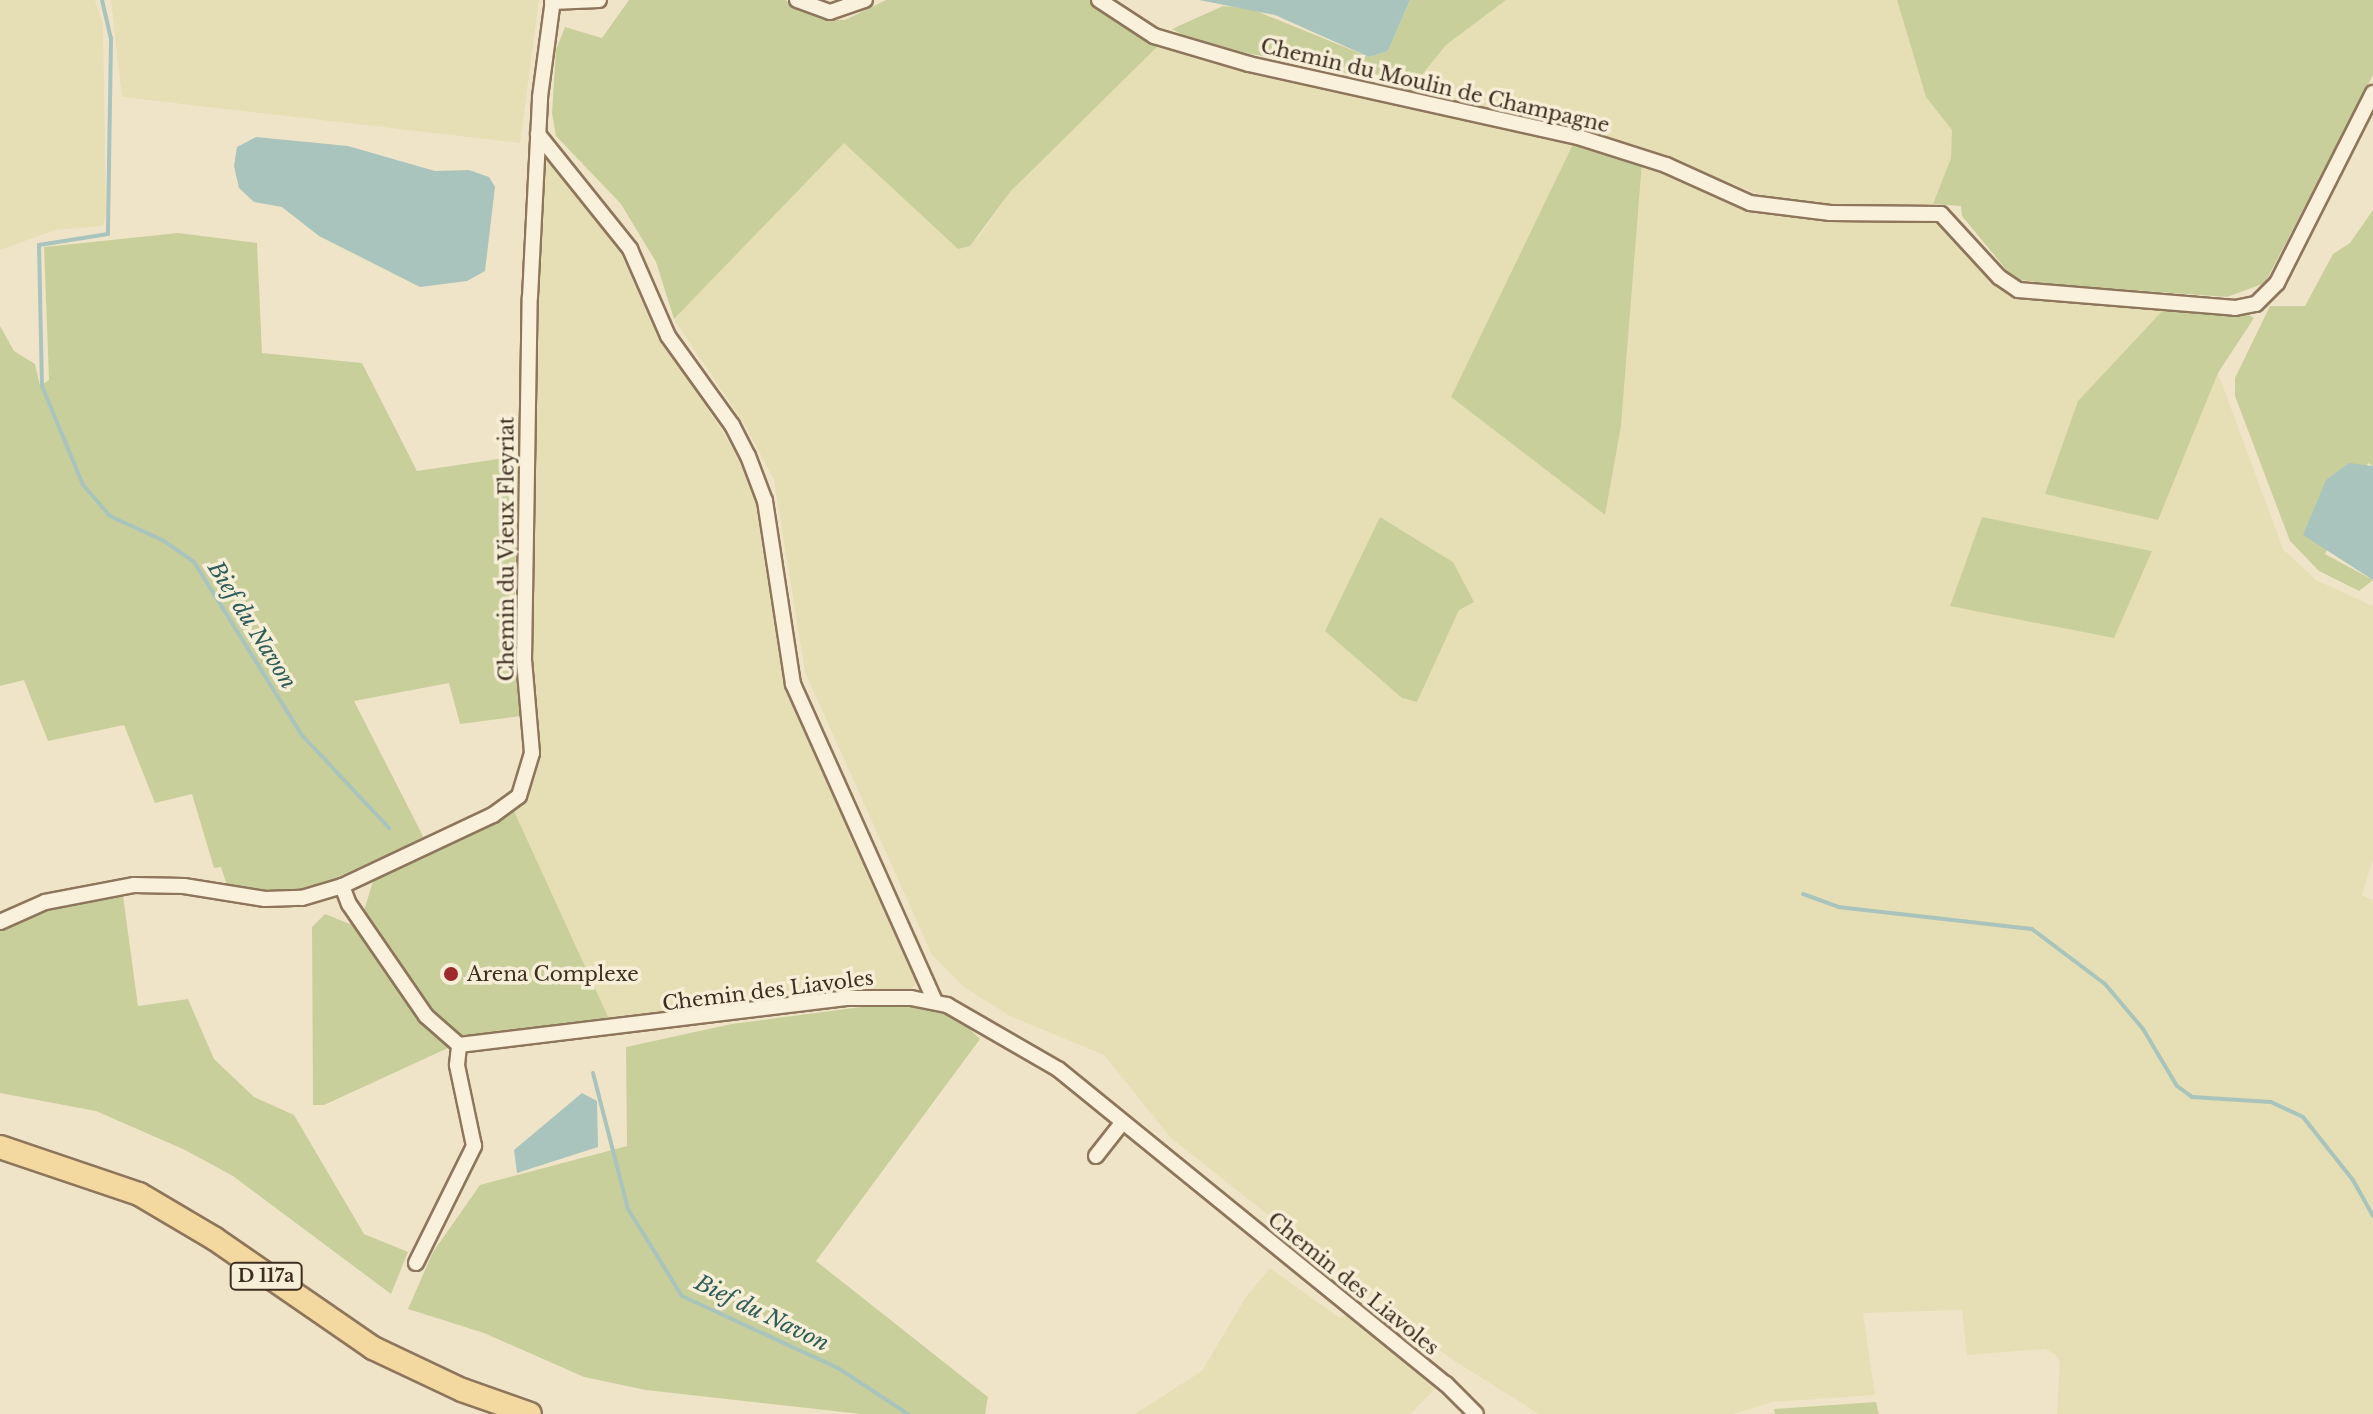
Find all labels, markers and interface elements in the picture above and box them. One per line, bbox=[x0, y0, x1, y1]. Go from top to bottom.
street label: Chemin du Moulin de Champagne bbox=[1258, 34, 1612, 138]
street label: Chemin du Vieux Fleyriat bbox=[495, 416, 519, 682]
water label: Bief du Navon bbox=[202, 556, 302, 694]
place label: Arena Complexe bbox=[467, 962, 639, 986]
marker: Arena Complexe bbox=[442, 965, 460, 983]
street label: Chemin des Liavoles bbox=[661, 966, 875, 1016]
street label: Chemin des Liavoles bbox=[1263, 1208, 1443, 1360]
road number: D 117a bbox=[228, 1262, 304, 1290]
water label: Bief du Navon bbox=[690, 1269, 834, 1357]

